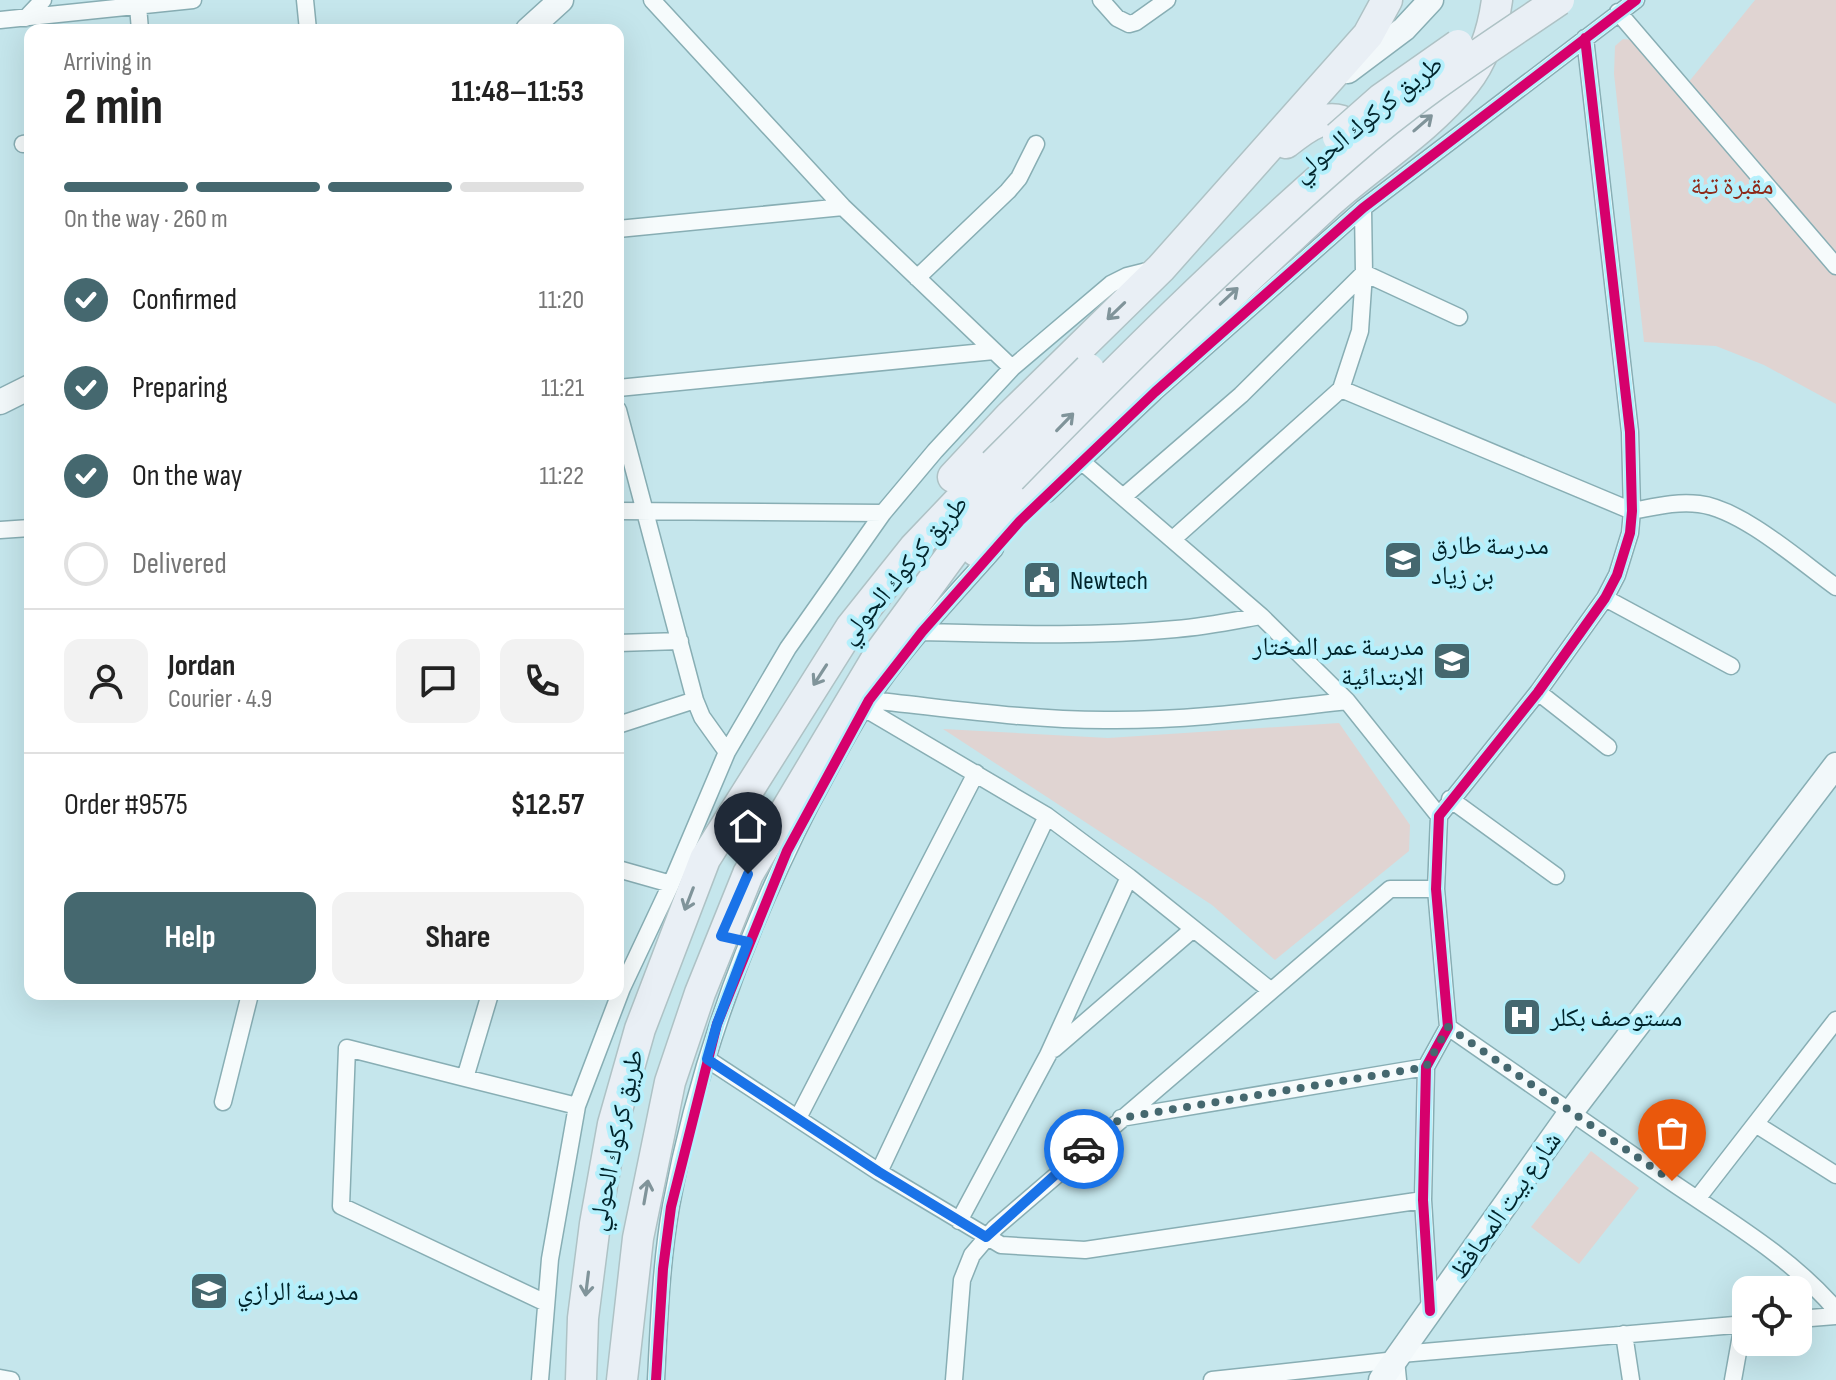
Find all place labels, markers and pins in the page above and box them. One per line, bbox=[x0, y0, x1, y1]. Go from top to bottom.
place label: مدرسة طارق بن زياد bbox=[1431, 531, 1549, 592]
school or university icon: مدرسة طارق بن زياد bbox=[1382, 539, 1424, 581]
public building icon: Newtech bbox=[1021, 559, 1063, 601]
place label: Newtech bbox=[1070, 566, 1148, 597]
place label: مدرسة عمر المختار الابتدائية bbox=[1252, 632, 1424, 693]
school or university icon: مدرسة عمر المختار الابتدائية bbox=[1431, 640, 1473, 682]
pin bbox=[714, 792, 782, 874]
hospital icon: مستوصف بكلر bbox=[1501, 996, 1543, 1038]
place label: مستوصف بكلر bbox=[1549, 1003, 1682, 1034]
pin bbox=[1638, 1099, 1706, 1181]
school or university icon: مدرسة الرازي bbox=[188, 1270, 230, 1312]
place label: مدرسة الرازي bbox=[237, 1277, 359, 1312]

